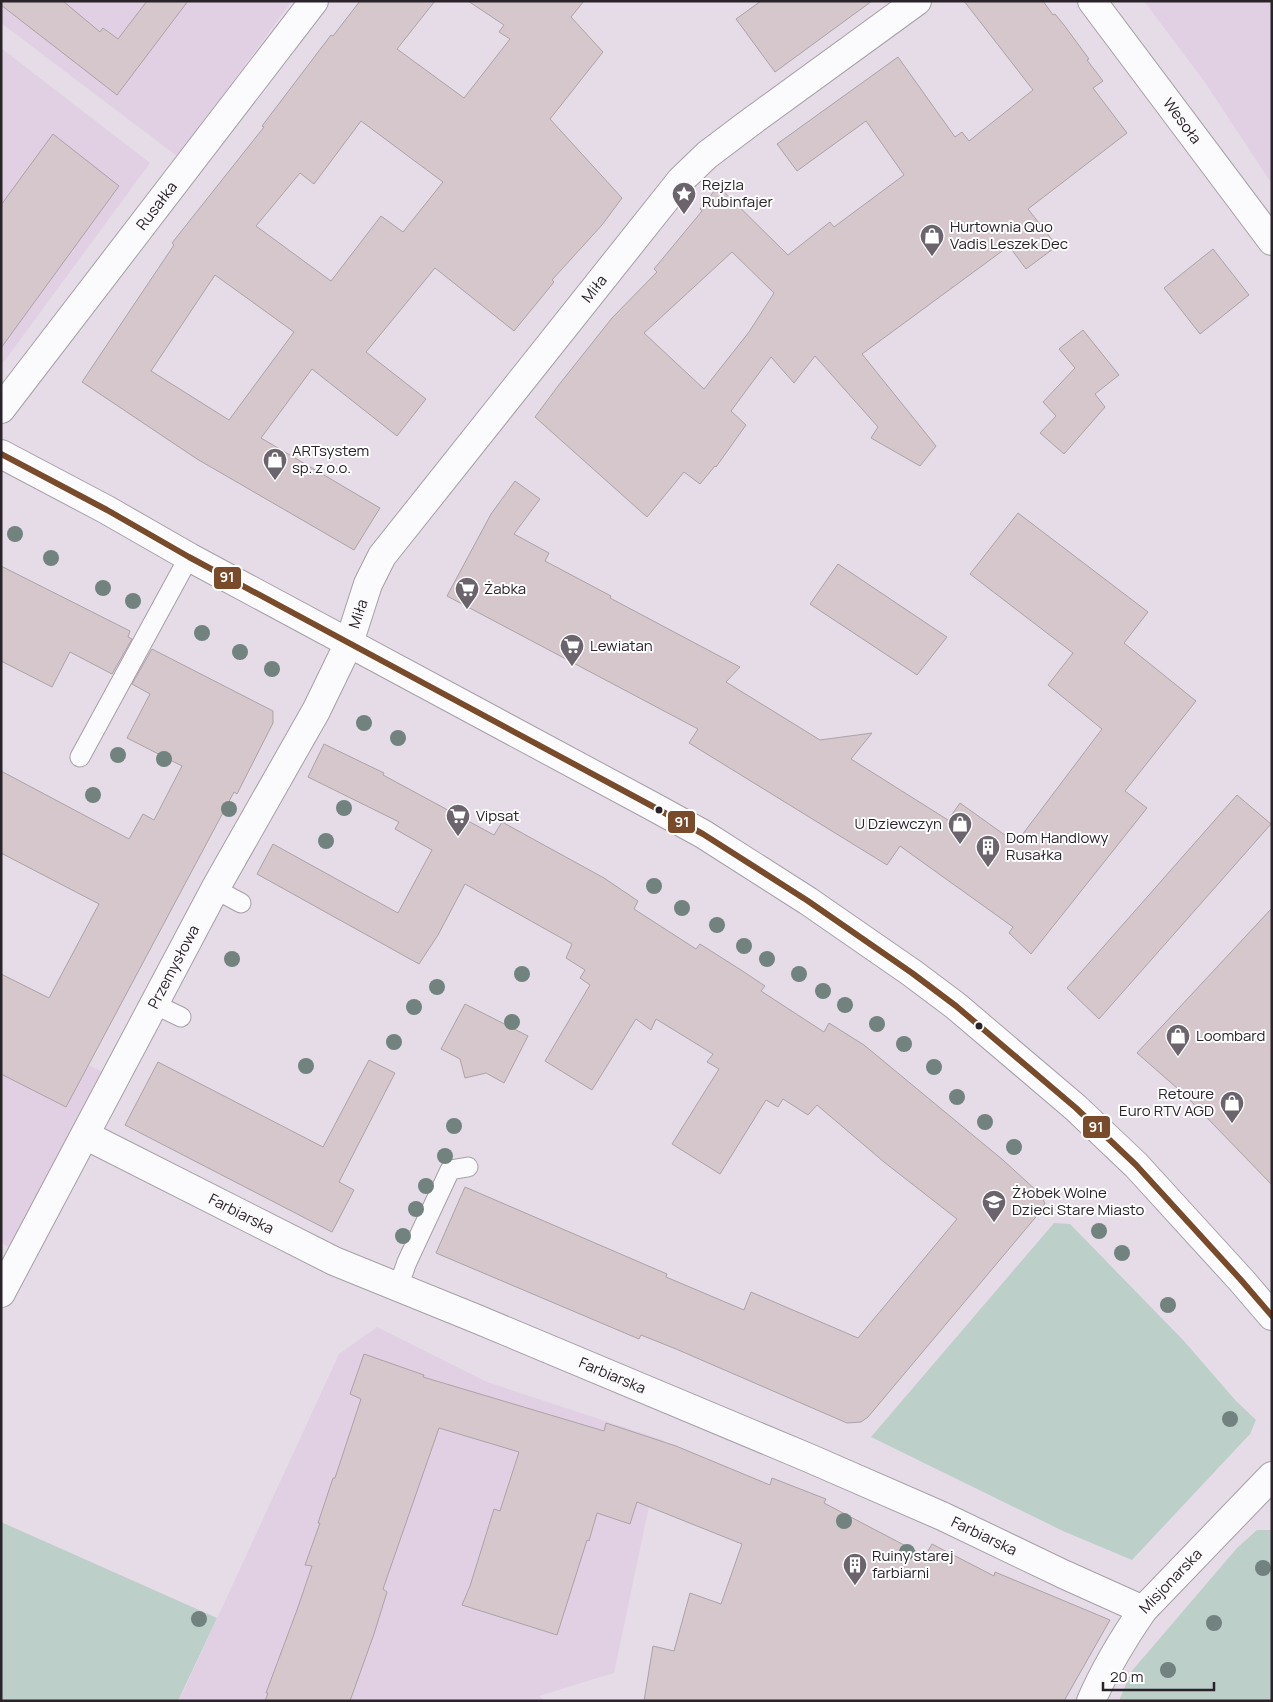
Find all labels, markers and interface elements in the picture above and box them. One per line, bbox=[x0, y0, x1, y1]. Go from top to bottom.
street label: Wesoła bbox=[1158, 93, 1207, 148]
place label: Rejzla Rubinfajer bbox=[702, 174, 774, 212]
street label: Rusałka bbox=[131, 177, 182, 234]
place icon: Rejzla Rubinfajer bbox=[671, 181, 697, 215]
place label: Hurtownia Quo Vadis Leszek Dec bbox=[950, 216, 1068, 254]
shop icon: Hurtownia Quo Vadis Leszek Dec bbox=[919, 223, 945, 257]
street label: Miła bbox=[577, 270, 612, 307]
place label: ARTsystem sp. z o.o. bbox=[292, 440, 369, 478]
shop icon: ARTsystem sp. z o.o. bbox=[262, 447, 288, 481]
line badge: 91 bbox=[213, 566, 242, 590]
text: 91 bbox=[220, 567, 234, 586]
supermarket icon: Żabka bbox=[454, 576, 480, 610]
place label: Żabka bbox=[484, 578, 526, 599]
street label: Miła bbox=[343, 596, 372, 631]
supermarket icon: Lewiatan bbox=[559, 633, 585, 667]
place label: Lewiatan bbox=[590, 635, 653, 656]
supermarket icon: Vipsat bbox=[445, 803, 471, 837]
place label: Vipsat bbox=[476, 805, 519, 826]
unlabelled marker bbox=[654, 805, 664, 815]
line badge: 91 bbox=[667, 810, 696, 834]
shop icon: U Dziewczyn bbox=[947, 811, 973, 845]
text: 91 bbox=[675, 812, 689, 831]
place label: U Dziewczyn bbox=[854, 813, 942, 834]
place label: Dom Handlowy Rusałka bbox=[1006, 827, 1109, 865]
building icon: Dom Handlowy Rusałka bbox=[975, 834, 1001, 868]
street label: Przemysłowa bbox=[142, 921, 204, 1012]
unlabelled marker bbox=[974, 1021, 984, 1031]
shop icon: Loombard bbox=[1165, 1023, 1191, 1057]
place label: Loombard bbox=[1196, 1025, 1265, 1046]
place label: Retoure Euro RTV AGD bbox=[1119, 1083, 1214, 1121]
shop icon: Retoure Euro RTV AGD bbox=[1219, 1090, 1245, 1124]
line badge: 91 bbox=[1082, 1115, 1111, 1139]
text: 91 bbox=[1089, 1117, 1103, 1136]
place label: Żłobek Wolne Dzieci Stare Miasto bbox=[1012, 1182, 1145, 1220]
street label: Farbiarska bbox=[205, 1188, 278, 1239]
school or university icon: Żłobek Wolne Dzieci Stare Miasto bbox=[981, 1189, 1007, 1223]
street label: Farbiarska bbox=[576, 1352, 649, 1398]
street label: Farbiarska bbox=[948, 1511, 1021, 1560]
street label: Misjonarska bbox=[1134, 1544, 1207, 1618]
place label: Ruiny starej farbiarni bbox=[872, 1545, 953, 1583]
building icon: Ruiny starej farbiarni bbox=[842, 1552, 868, 1586]
scale bar bbox=[1103, 1660, 1214, 1692]
text: 20 m bbox=[1110, 1666, 1143, 1687]

